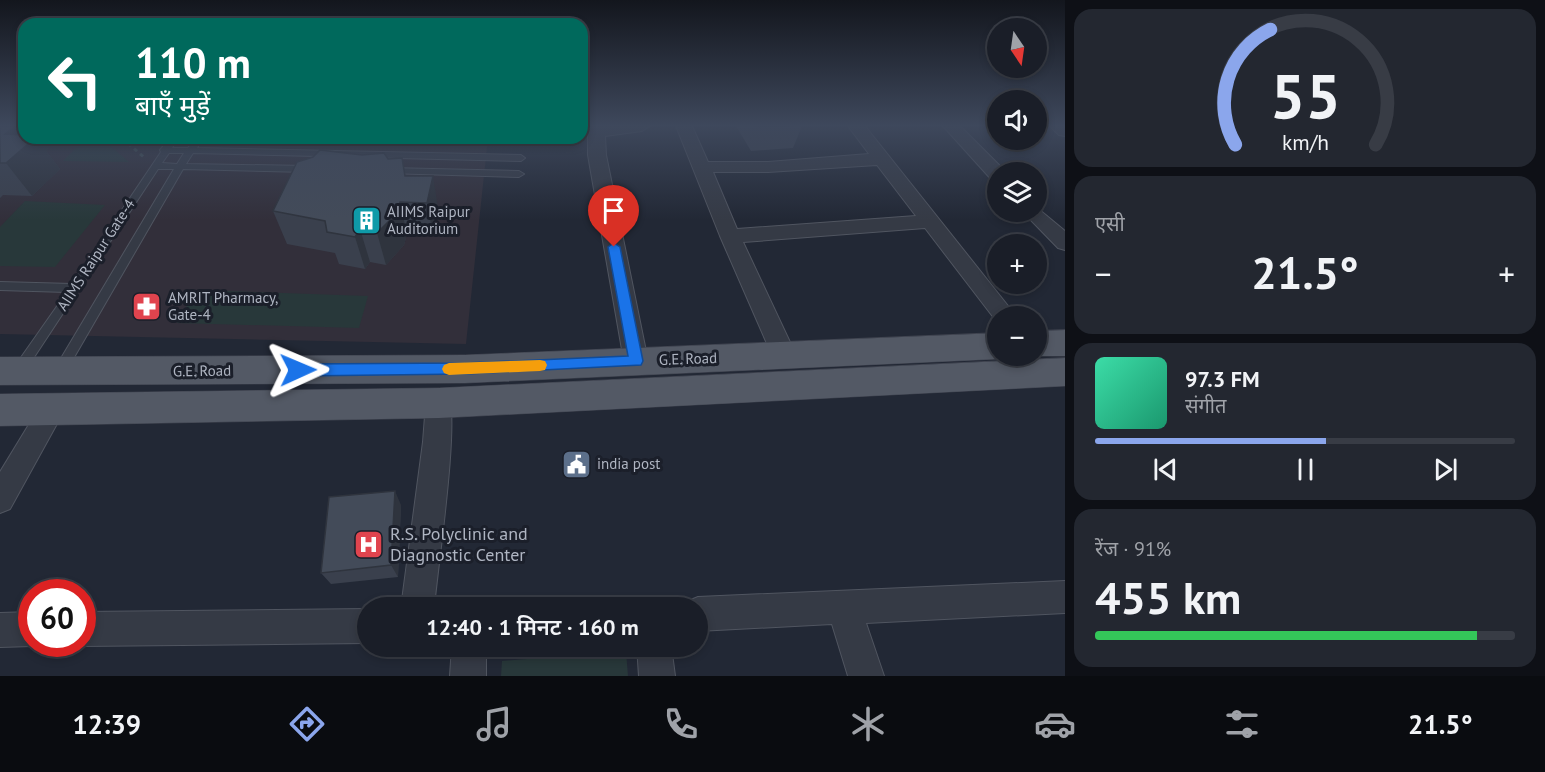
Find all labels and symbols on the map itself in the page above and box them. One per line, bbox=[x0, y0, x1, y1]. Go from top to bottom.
north arrow bbox=[987, 18, 1047, 78]
pin bbox=[588, 185, 639, 247]
street label: AIIMS Raipur Gate-4 bbox=[52, 195, 139, 314]
place label: AIIMS Raipur Auditorium bbox=[387, 202, 470, 238]
building icon: AIIMS Raipur Auditorium bbox=[350, 205, 382, 237]
place label: AMRIT Pharmacy, Gate-4 bbox=[168, 288, 278, 324]
pharmacy icon: AMRIT Pharmacy, Gate-4 bbox=[131, 291, 163, 323]
position arrow bbox=[266, 338, 330, 402]
street label: G.E. Road bbox=[659, 348, 717, 369]
street label: G.E. Road bbox=[173, 360, 231, 381]
public building icon: india post bbox=[560, 448, 592, 480]
place label: india post bbox=[597, 454, 660, 473]
place label: R.S. Polyclinic and Diagnostic Center bbox=[390, 522, 528, 566]
hospital icon: R.S. Polyclinic and Diagnostic Center bbox=[353, 528, 385, 560]
speed limit sign: 60 bbox=[18, 579, 96, 657]

